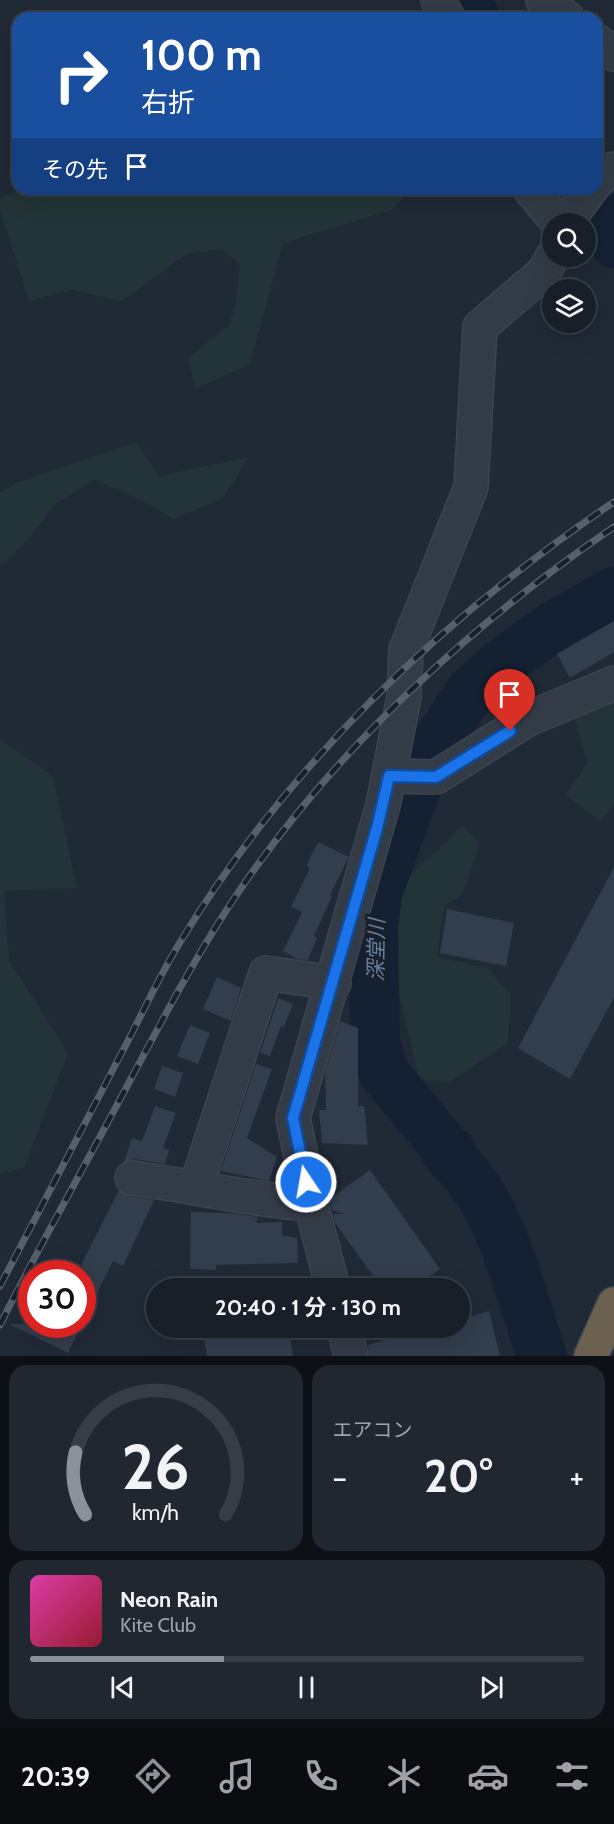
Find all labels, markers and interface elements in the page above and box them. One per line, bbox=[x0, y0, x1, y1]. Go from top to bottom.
text: 100 m bbox=[141, 29, 262, 81]
icon: right bbox=[42, 36, 120, 114]
text: 右折 bbox=[141, 86, 195, 119]
icon: arrive bbox=[120, 150, 153, 183]
text: その先 bbox=[42, 156, 108, 183]
map controls bbox=[542, 213, 596, 333]
button: search bbox=[542, 213, 596, 267]
button: layers bbox=[542, 279, 596, 333]
pin bbox=[484, 669, 535, 731]
icon: arrive bbox=[493, 678, 526, 711]
water label: 深堂川 bbox=[363, 916, 389, 982]
position arrow bbox=[274, 1150, 338, 1214]
speed limit sign: 30 bbox=[18, 1260, 96, 1338]
text: 20:40 · 1 分 · 130 m bbox=[215, 1294, 401, 1321]
text: エアコン bbox=[333, 1418, 413, 1442]
text: 26 bbox=[122, 1429, 190, 1505]
text: 20° bbox=[424, 1449, 493, 1503]
text: − bbox=[333, 1457, 347, 1497]
text: + bbox=[569, 1457, 584, 1497]
text: km/h bbox=[132, 1499, 179, 1525]
text: Neon Rain bbox=[120, 1586, 218, 1613]
text: Kite Club bbox=[120, 1613, 196, 1637]
icon: previous bbox=[106, 1671, 139, 1704]
icon: pause bbox=[290, 1671, 323, 1704]
icon: next bbox=[475, 1671, 508, 1704]
icon: directions bbox=[132, 1755, 174, 1797]
icon: music bbox=[216, 1755, 258, 1797]
icon: phone bbox=[300, 1755, 342, 1797]
icon: climate bbox=[383, 1755, 425, 1797]
icon: car bbox=[467, 1755, 509, 1797]
icon: filters bbox=[551, 1755, 593, 1797]
text: 20:39 bbox=[21, 1760, 90, 1793]

